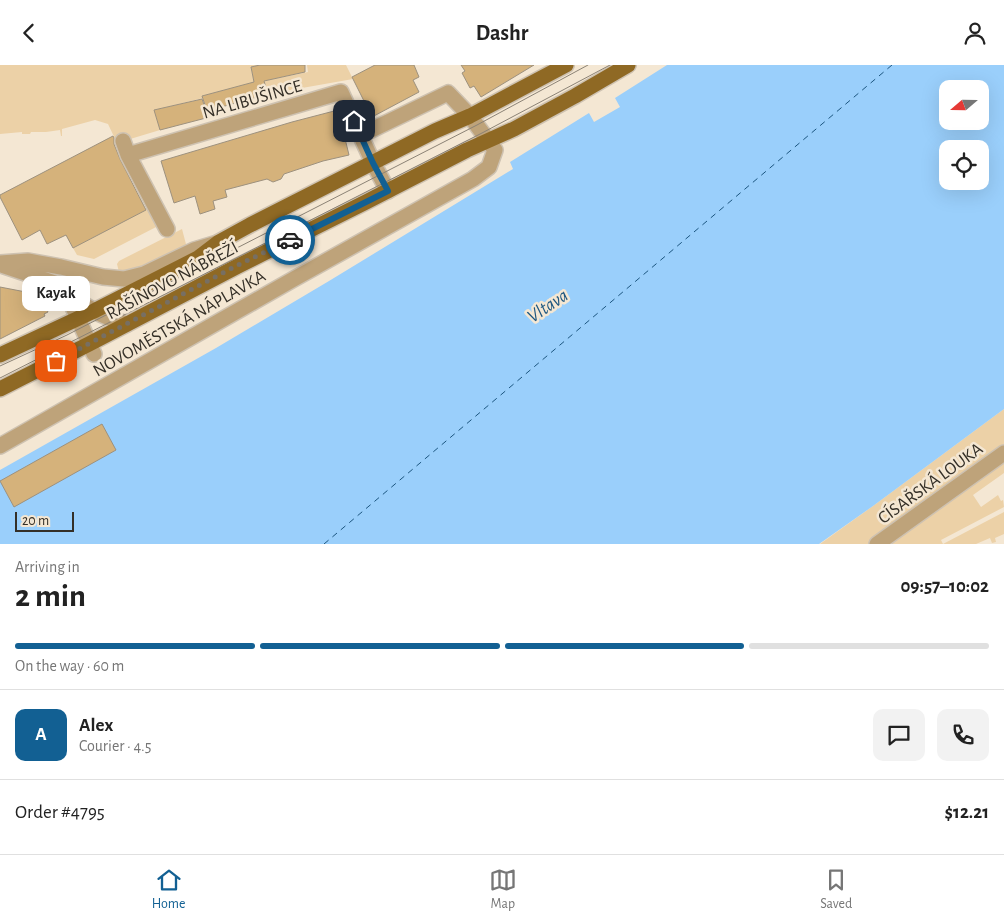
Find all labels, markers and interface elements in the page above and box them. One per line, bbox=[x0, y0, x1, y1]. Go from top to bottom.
icon: back bbox=[15, 19, 43, 47]
icon: person bbox=[961, 19, 989, 47]
text: Dashr bbox=[476, 22, 528, 44]
street label: NA LIBUŠINCE bbox=[200, 74, 304, 123]
north arrow bbox=[939, 80, 989, 130]
map controls bbox=[939, 80, 989, 190]
pin bbox=[333, 100, 375, 142]
icon: home bbox=[340, 107, 368, 135]
button: locate bbox=[939, 140, 989, 190]
courier bbox=[265, 215, 315, 265]
icon: car bbox=[276, 226, 304, 254]
street label: RAŠÍNOVO NÁBŘEŽÍ bbox=[102, 236, 242, 323]
street label: NOVOMĚSTSKÁ NÁPLAVKA bbox=[89, 264, 269, 381]
callout: Kayak bbox=[22, 276, 90, 311]
text: Kayak bbox=[36, 285, 76, 301]
water label: Vltava bbox=[524, 286, 572, 327]
pin bbox=[35, 340, 77, 382]
icon: bag bbox=[42, 347, 70, 375]
street label: CÍSAŘSKÁ LOUKA bbox=[873, 437, 987, 528]
scale bar bbox=[15, 509, 74, 532]
text: 20 m bbox=[22, 514, 49, 528]
text: Arriving in bbox=[15, 559, 80, 575]
text: 09:57–10:02 bbox=[900, 577, 989, 596]
text: 2 min bbox=[15, 580, 86, 612]
text: On the way · 60 m bbox=[15, 658, 124, 674]
button: chat bbox=[873, 709, 925, 761]
button: phone bbox=[937, 709, 989, 761]
text: Alex bbox=[79, 716, 113, 735]
text: A bbox=[35, 725, 47, 744]
text: Courier · 4.5 bbox=[79, 738, 151, 754]
text: Order #4795 bbox=[15, 803, 105, 822]
text: $12.21 bbox=[945, 803, 989, 822]
tab: Home bbox=[152, 866, 185, 913]
tab: Map bbox=[489, 866, 517, 913]
tab: Saved bbox=[820, 866, 852, 913]

